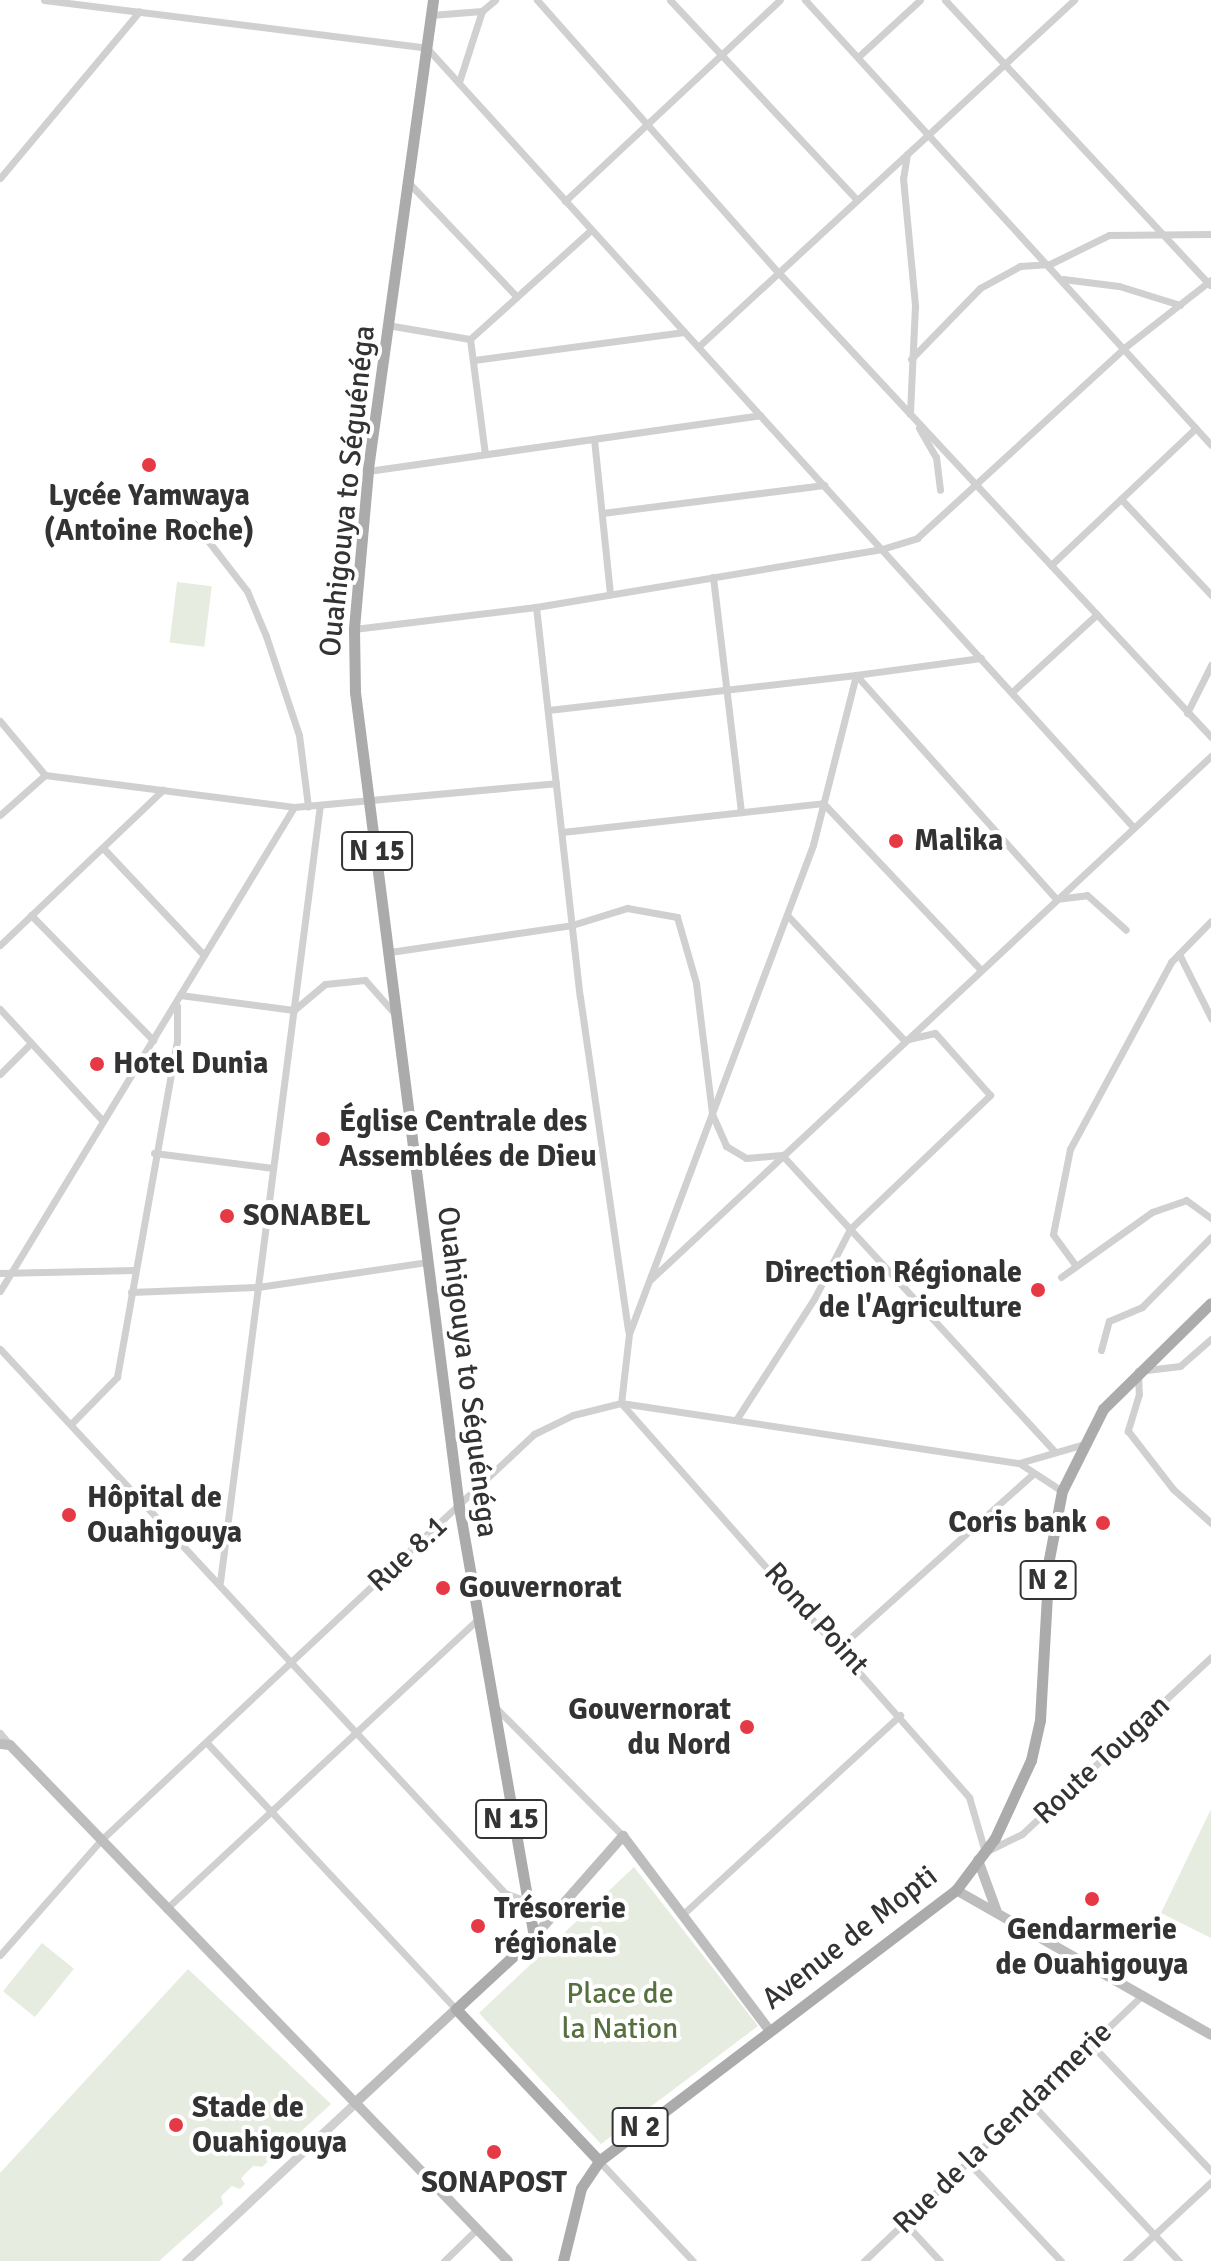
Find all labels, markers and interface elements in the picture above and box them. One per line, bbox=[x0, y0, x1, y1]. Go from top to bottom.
street label: Ouahigouya to Séguénéga bbox=[313, 324, 383, 658]
marker: Lycée Yamwaya (Antoine Roche) bbox=[140, 456, 158, 474]
place label: Lycée Yamwaya (Antoine Roche) bbox=[44, 478, 254, 548]
place label: Malika bbox=[914, 823, 1003, 859]
road number: N 15 bbox=[341, 827, 413, 875]
marker: Malika bbox=[885, 830, 907, 852]
place label: Hotel Dunia bbox=[113, 1046, 268, 1082]
marker: Hotel Dunia bbox=[88, 1055, 106, 1073]
place label: Église Centrale des Assemblées de Dieu bbox=[339, 1104, 597, 1174]
marker: Église Centrale des Assemblées de Dieu bbox=[314, 1130, 332, 1148]
place label: SONABEL bbox=[243, 1198, 371, 1234]
street label: Ouahigouya to Séguénéga bbox=[429, 1205, 505, 1539]
marker: SONABEL bbox=[218, 1207, 236, 1225]
place label: Direction Régionale de l'Agriculture bbox=[764, 1255, 1022, 1326]
marker: Direction Régionale de l'Agriculture bbox=[1029, 1281, 1047, 1299]
place label: Hôpital de Ouahigouya bbox=[87, 1480, 242, 1550]
marker: Hôpital de Ouahigouya bbox=[58, 1504, 80, 1526]
place label: Coris bank bbox=[948, 1505, 1087, 1541]
street label: Rue 8.1 bbox=[361, 1508, 455, 1600]
marker: Coris bank bbox=[1094, 1514, 1112, 1532]
street label: Rond Point bbox=[756, 1555, 876, 1683]
road number: N 2 bbox=[1018, 1556, 1078, 1604]
place label: Gouvernorat bbox=[459, 1570, 622, 1606]
marker: Gouvernorat bbox=[434, 1579, 452, 1597]
street label: Route Tougan bbox=[1026, 1688, 1178, 1832]
place label: Gouvernorat du Nord bbox=[568, 1692, 731, 1762]
marker: Gouvernorat du Nord bbox=[738, 1718, 756, 1736]
road number: N 15 bbox=[475, 1795, 547, 1843]
street label: Avenue de Mopti bbox=[755, 1858, 945, 2018]
marker: Gendarmerie de Ouahigouya bbox=[1083, 1890, 1101, 1908]
place label: Trésorerie régionale bbox=[494, 1891, 626, 1962]
place label: Gendarmerie de Ouahigouya bbox=[996, 1912, 1188, 1982]
marker: Trésorerie régionale bbox=[469, 1917, 487, 1935]
park label: Place de la Nation bbox=[562, 1976, 678, 2046]
street label: Rue de la Gendarmerie bbox=[886, 2014, 1120, 2242]
place label: Stade de Ouahigouya bbox=[192, 2090, 347, 2160]
road number: N 2 bbox=[610, 2103, 670, 2151]
marker: Stade de Ouahigouya bbox=[167, 2116, 185, 2134]
marker: SONAPOST bbox=[485, 2143, 503, 2161]
place label: SONAPOST bbox=[421, 2165, 567, 2201]

